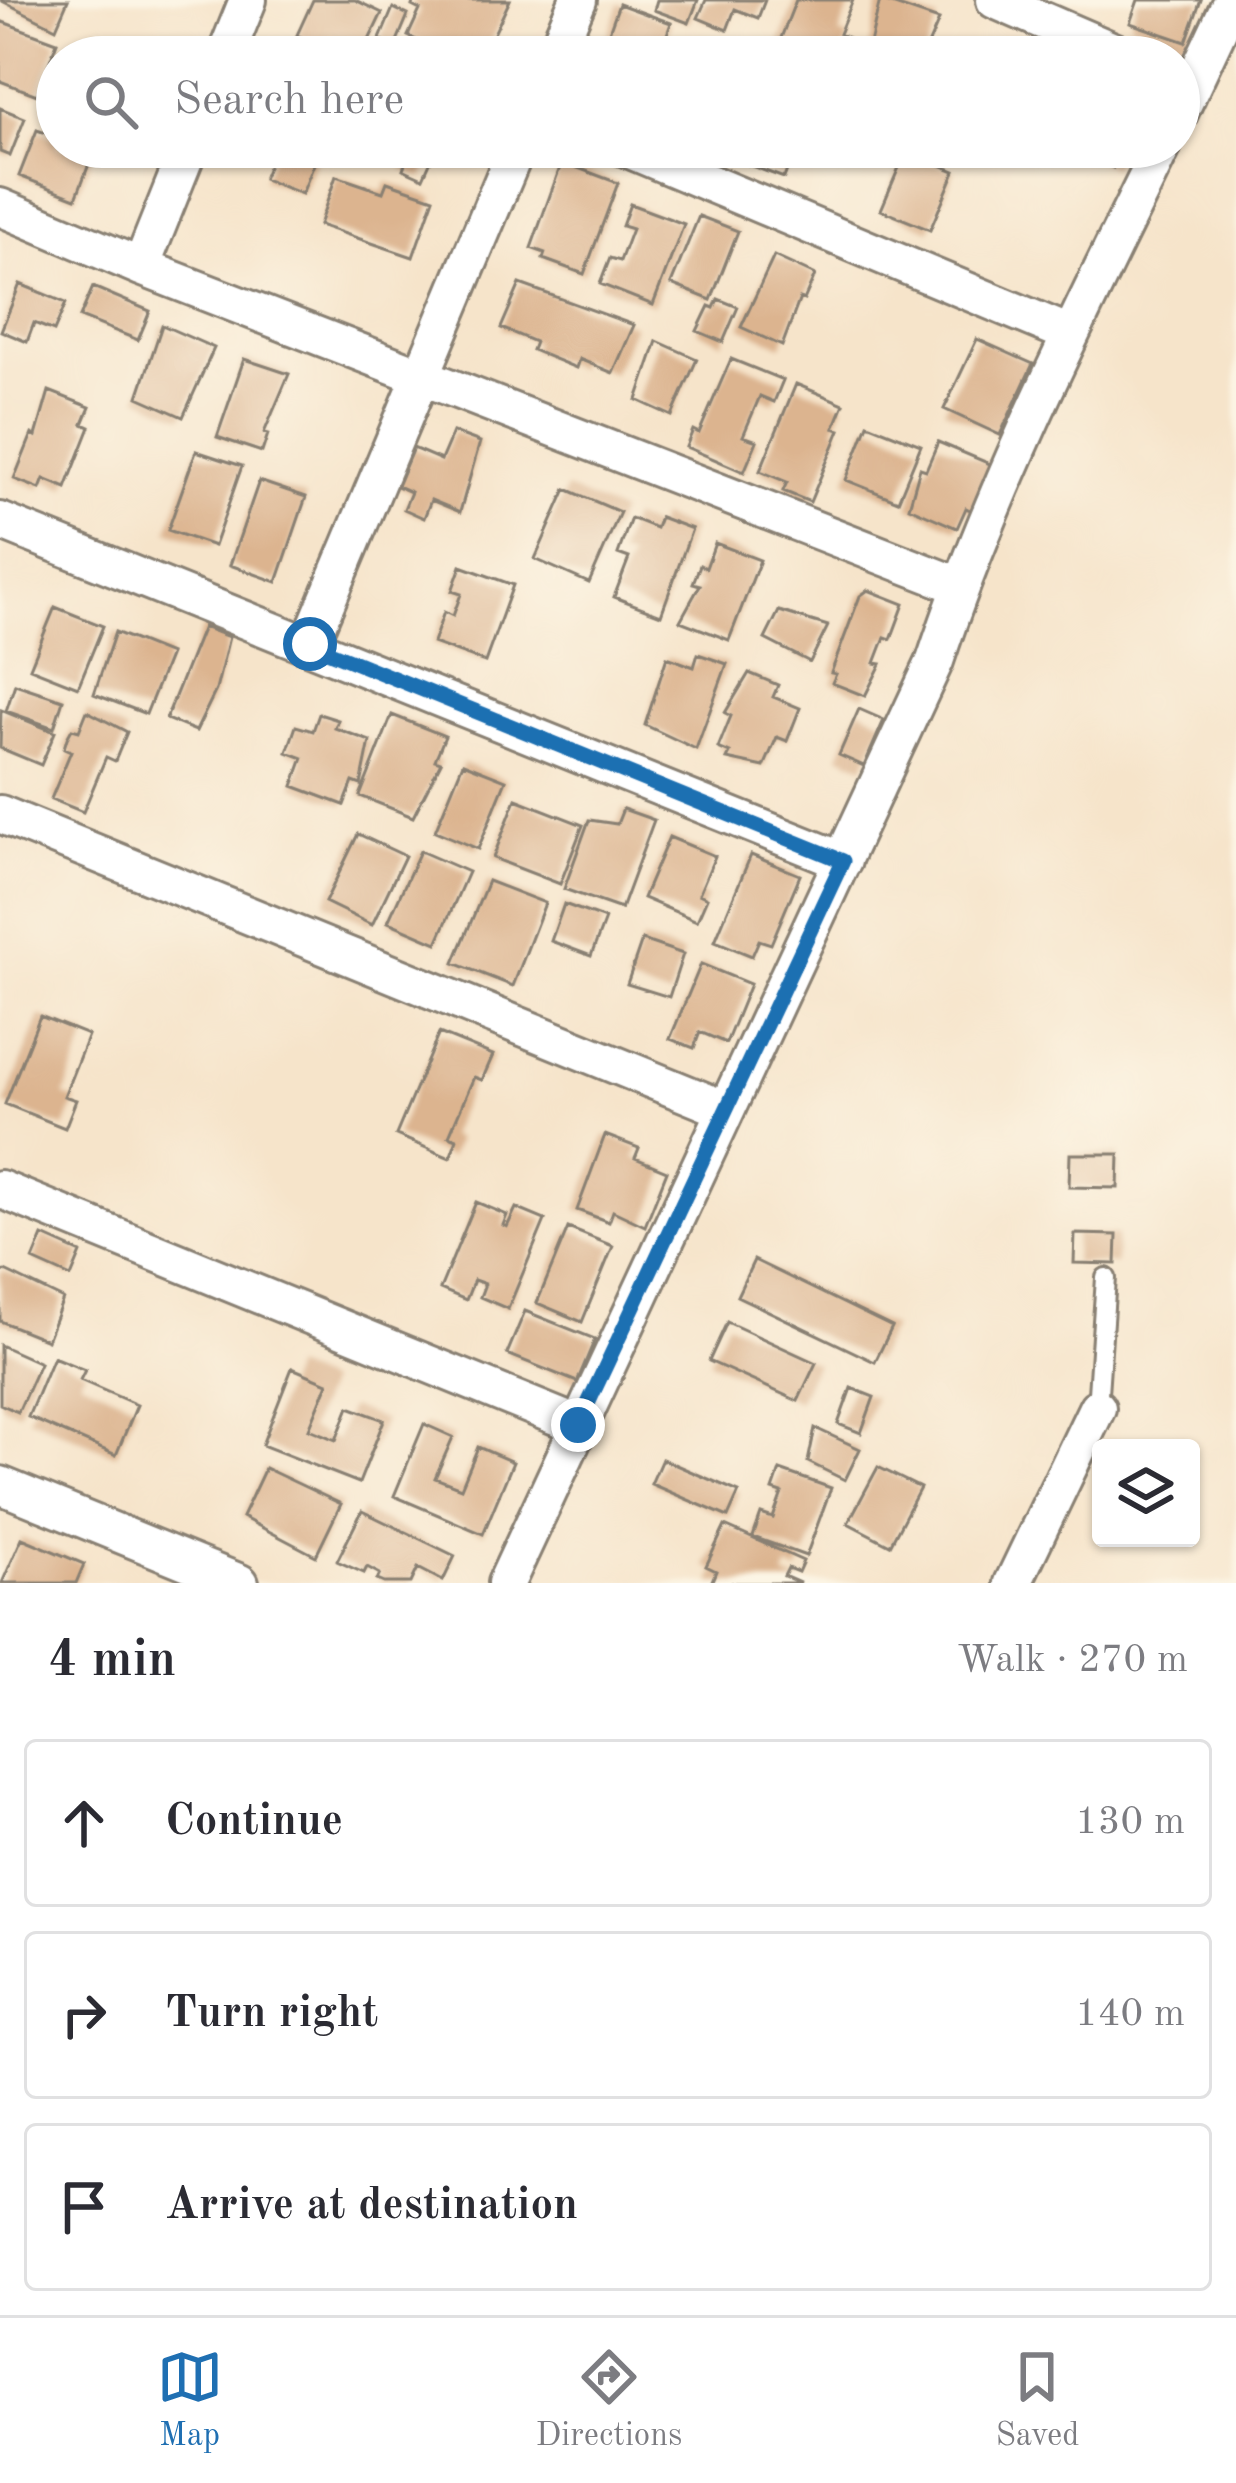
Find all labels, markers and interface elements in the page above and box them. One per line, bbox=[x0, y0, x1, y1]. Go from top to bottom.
search box bbox=[36, 36, 1200, 168]
icon: search bbox=[78, 69, 144, 135]
text: Search here bbox=[174, 79, 404, 124]
route start bbox=[283, 617, 337, 671]
route end bbox=[551, 1398, 605, 1452]
map controls bbox=[1092, 1439, 1200, 1547]
button: layers bbox=[1092, 1439, 1200, 1547]
text: 4 min bbox=[48, 1636, 176, 1687]
text: Walk · 270 m bbox=[957, 1641, 1188, 1680]
icon: ahead bbox=[51, 1790, 117, 1856]
text: Continue bbox=[165, 1800, 343, 1845]
text: 130 m bbox=[1075, 1803, 1185, 1842]
icon: right bbox=[51, 1982, 117, 2048]
text: Turn right bbox=[165, 1992, 378, 2037]
text: 140 m bbox=[1075, 1995, 1185, 2034]
icon: arrive bbox=[51, 2174, 117, 2240]
text: Arrive at destination bbox=[165, 2184, 578, 2229]
tab: Map bbox=[157, 2344, 223, 2457]
tab: Directions bbox=[536, 2344, 682, 2457]
tab: Saved bbox=[995, 2344, 1079, 2457]

